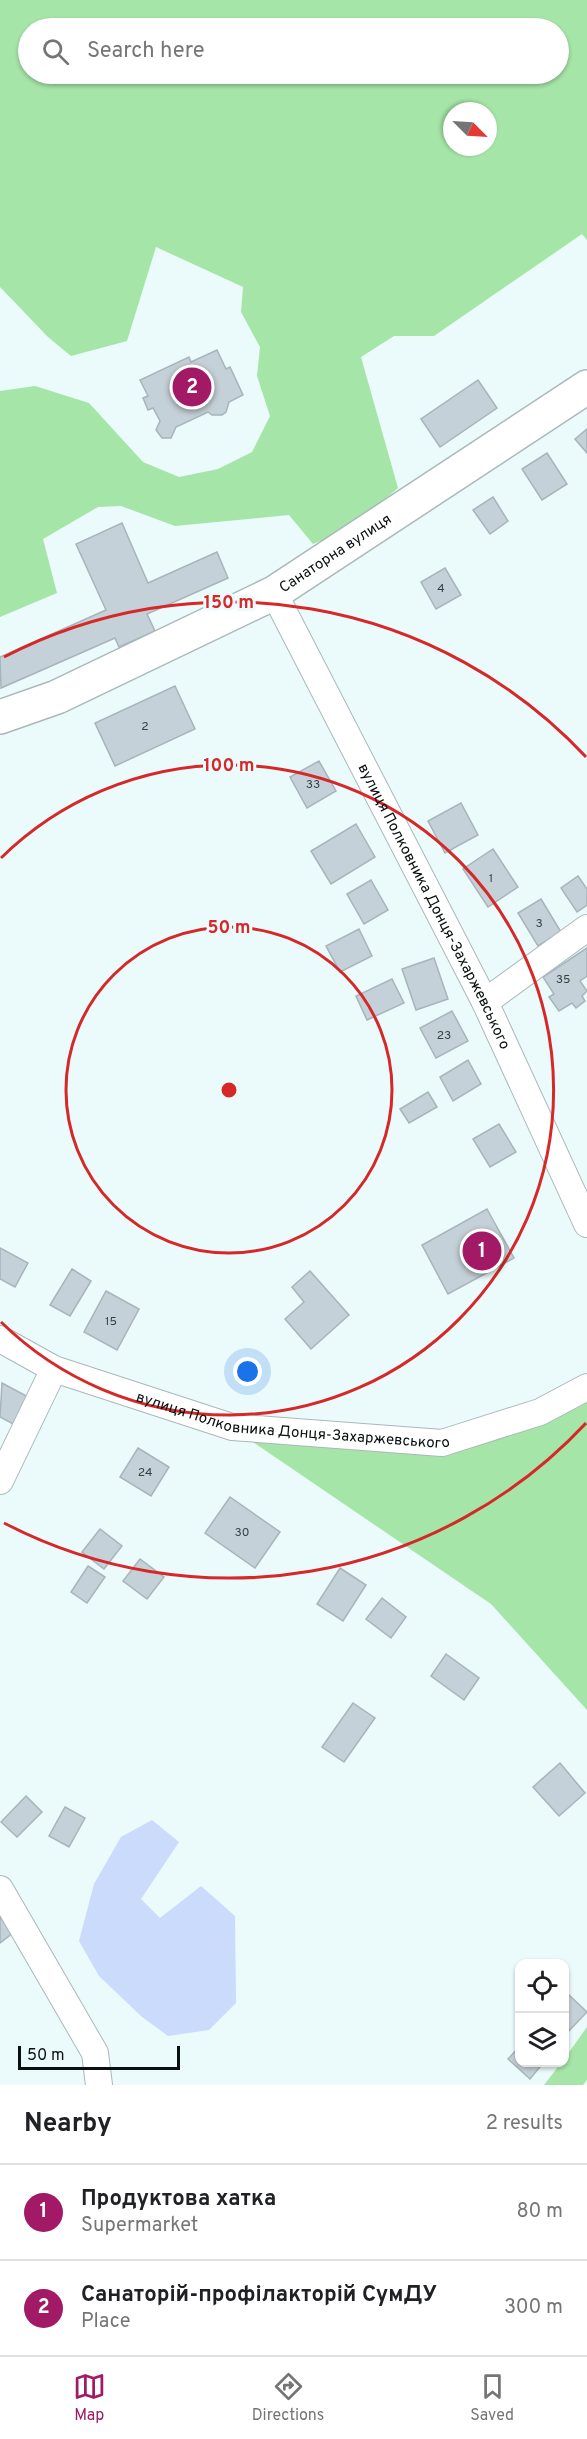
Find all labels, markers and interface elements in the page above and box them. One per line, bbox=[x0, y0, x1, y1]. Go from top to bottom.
search box bbox=[18, 18, 569, 84]
icon: search bbox=[39, 35, 72, 68]
text: Search here bbox=[87, 38, 205, 65]
north arrow bbox=[443, 102, 497, 156]
pin: 2 bbox=[172, 364, 212, 410]
street label: Санаторна вулиця bbox=[276, 510, 396, 598]
house number: 4 bbox=[437, 581, 445, 597]
text: 150 m bbox=[204, 592, 254, 615]
house number: 2 bbox=[141, 719, 149, 735]
text: 100 m bbox=[203, 755, 255, 778]
street label: вулиця Полковника Донця-Захаржевського bbox=[353, 761, 514, 1053]
house number: 33 bbox=[306, 777, 320, 793]
house number: 1 bbox=[489, 871, 493, 887]
house number: 3 bbox=[535, 916, 543, 932]
text: 50 m bbox=[207, 917, 251, 940]
house number: 35 bbox=[556, 972, 570, 988]
house number: 23 bbox=[437, 1028, 451, 1044]
centre of rings bbox=[219, 1080, 239, 1100]
pin: 1 bbox=[462, 1228, 502, 1274]
house number: 15 bbox=[105, 1314, 117, 1330]
your location bbox=[233, 1357, 262, 1386]
street label: вулиця Полковника Донця-Захаржевського bbox=[133, 1388, 452, 1454]
house number: 24 bbox=[138, 1465, 152, 1481]
house number: 30 bbox=[235, 1525, 249, 1541]
map controls bbox=[515, 1959, 569, 2067]
button: locate bbox=[515, 1959, 569, 2013]
button: layers bbox=[515, 2013, 569, 2067]
scale bar bbox=[18, 2043, 180, 2070]
text: 50 m bbox=[27, 2046, 65, 2066]
text: Nearby bbox=[24, 2108, 112, 2141]
text: 2 results bbox=[486, 2111, 563, 2137]
text: Продуктова хатка bbox=[81, 2186, 276, 2213]
text: 1 bbox=[40, 2199, 48, 2225]
text: 80 m bbox=[517, 2199, 563, 2225]
text: Supermarket bbox=[81, 2213, 198, 2239]
text: Санаторій-профілакторій СумДУ bbox=[81, 2282, 437, 2309]
text: 2 bbox=[37, 2295, 50, 2321]
text: 300 m bbox=[504, 2295, 563, 2321]
text: Place bbox=[81, 2309, 131, 2335]
tab: Map bbox=[73, 2370, 106, 2426]
tab: Directions bbox=[252, 2370, 324, 2426]
tab: Saved bbox=[470, 2370, 514, 2426]

